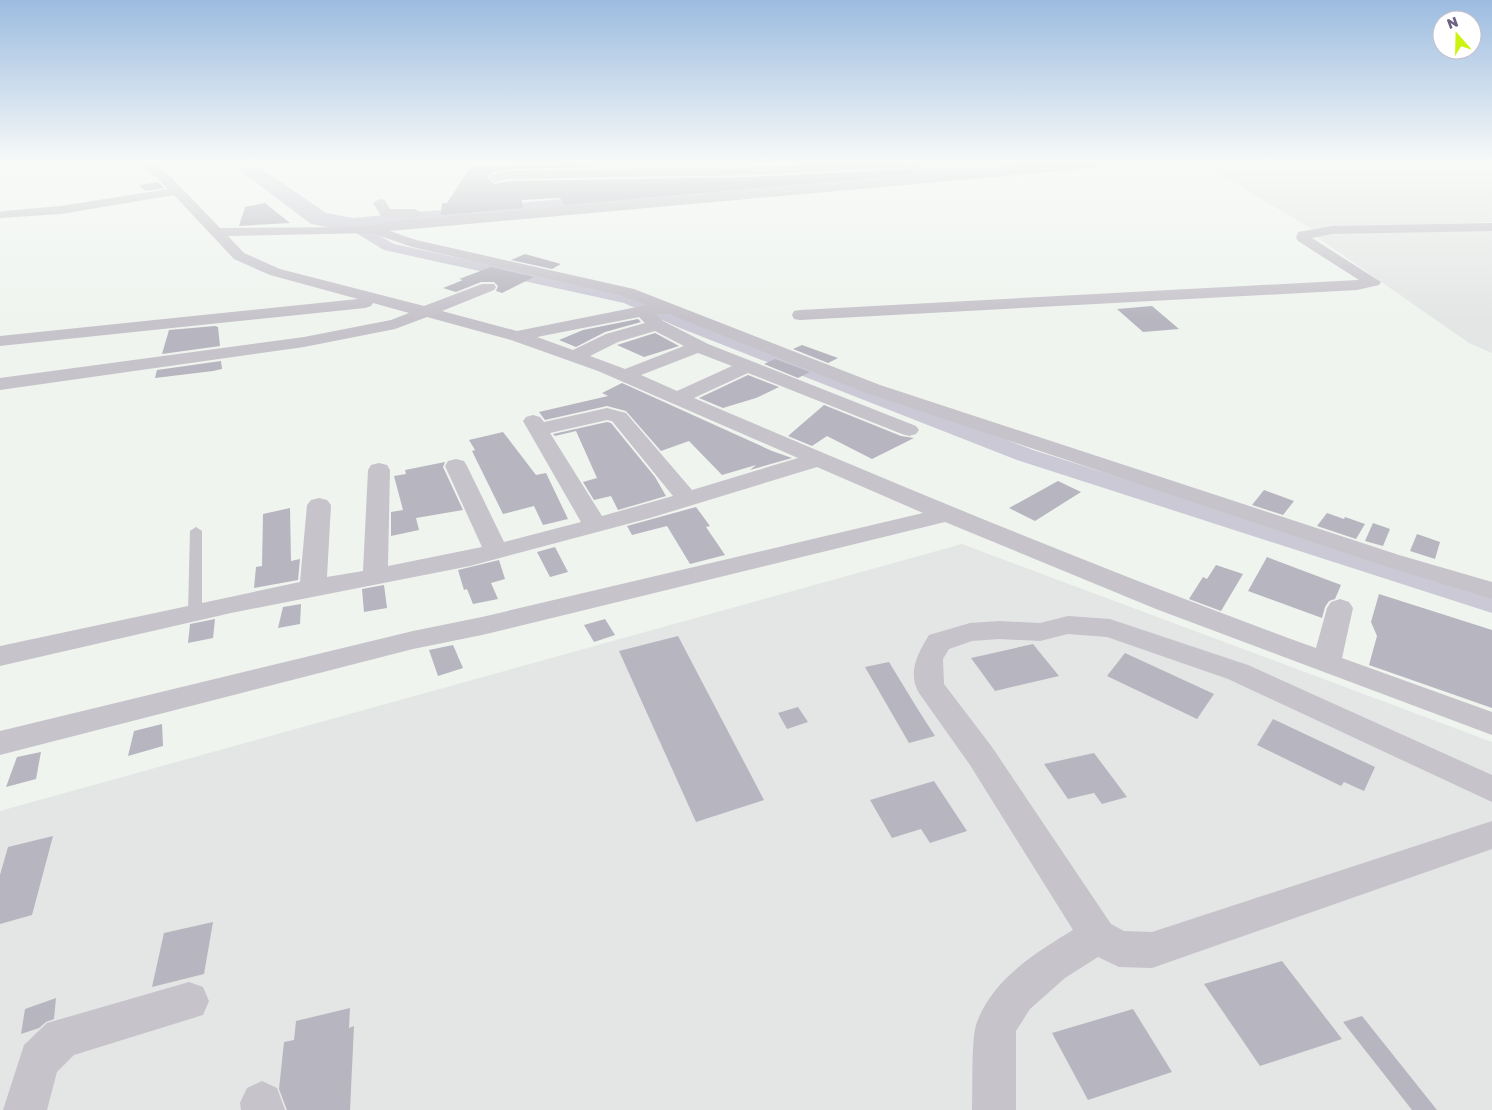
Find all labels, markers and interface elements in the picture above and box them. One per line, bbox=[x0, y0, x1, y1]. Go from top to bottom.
north arrow bbox=[1432, 10, 1482, 60]
text: N bbox=[1444, 13, 1460, 32]

